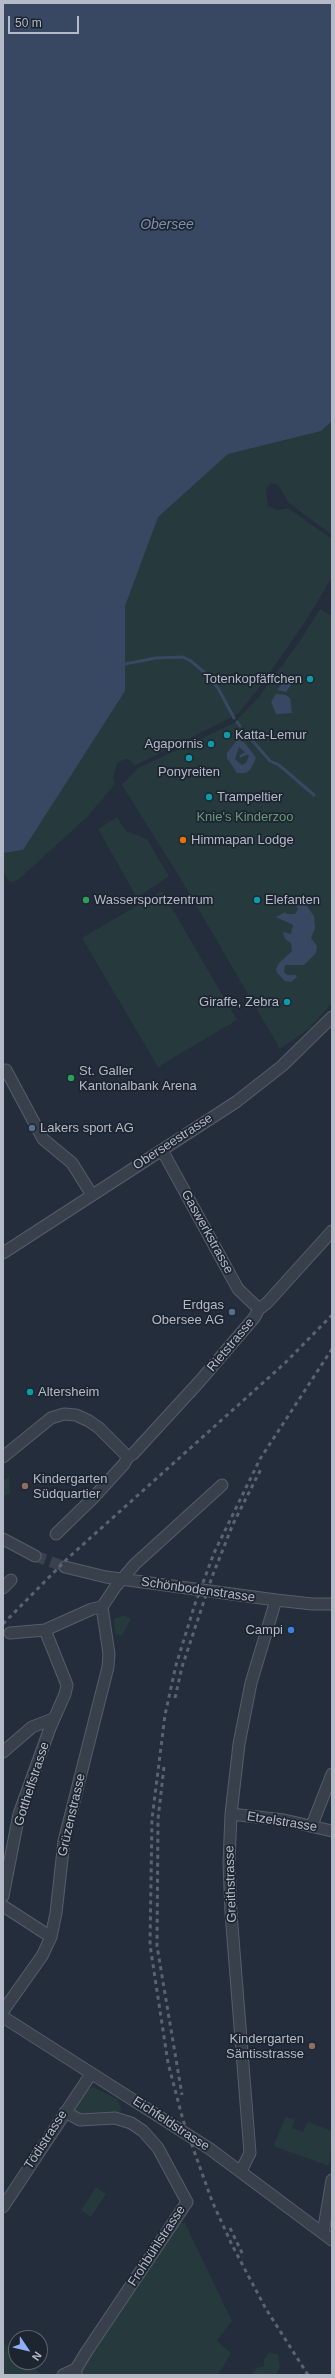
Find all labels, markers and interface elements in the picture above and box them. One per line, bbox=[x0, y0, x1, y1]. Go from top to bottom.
scale bar bbox=[10, 8, 81, 34]
text: 50 m bbox=[15, 16, 42, 30]
water label: Obersee bbox=[140, 217, 194, 233]
place label: Totenkopfäffchen bbox=[203, 671, 302, 687]
marker: Totenkopfäffchen bbox=[305, 674, 315, 684]
place label: Katta-Lemur bbox=[235, 727, 307, 743]
marker: Katta-Lemur bbox=[222, 730, 232, 740]
place label: Agapornis bbox=[144, 736, 203, 752]
marker: Agapornis bbox=[206, 739, 216, 749]
marker: Ponyreiten bbox=[184, 753, 194, 763]
place label: Ponyreiten bbox=[158, 764, 220, 780]
place label: Trampeltier bbox=[217, 789, 282, 805]
marker: Trampeltier bbox=[204, 792, 214, 802]
park label: Knie's Kinderzoo bbox=[196, 809, 294, 825]
place label: Himmapan Lodge bbox=[191, 832, 294, 848]
marker: Himmapan Lodge bbox=[178, 835, 188, 845]
place label: Wassersportzentrum bbox=[94, 892, 213, 908]
place label: Elefanten bbox=[265, 892, 320, 908]
marker: Wassersportzentrum bbox=[81, 895, 91, 905]
marker: Elefanten bbox=[252, 895, 262, 905]
place label: Giraffe, Zebra bbox=[199, 994, 279, 1010]
marker: Giraffe, Zebra bbox=[282, 997, 292, 1007]
place label: St. Galler Kantonalbank Arena bbox=[79, 1063, 197, 1094]
marker: St. Galler Kantonalbank Arena bbox=[66, 1073, 76, 1083]
street label: Oberseestrasse bbox=[130, 1110, 216, 1174]
place label: Lakers sport AG bbox=[40, 1120, 134, 1136]
marker: Lakers sport AG bbox=[27, 1123, 37, 1133]
street label: Gaswerkstrasse bbox=[178, 1187, 236, 1277]
place label: Erdgas Obersee AG bbox=[152, 1297, 224, 1328]
marker: Erdgas Obersee AG bbox=[227, 1307, 237, 1317]
street label: Rietstrasse bbox=[204, 1315, 258, 1375]
place label: Altersheim bbox=[38, 1384, 99, 1400]
marker: Altersheim bbox=[25, 1387, 35, 1397]
place label: Kindergarten Südquartier bbox=[33, 1471, 107, 1502]
marker: Kindergarten Südquartier bbox=[20, 1481, 30, 1491]
street label: Schönbodenstrasse bbox=[140, 1574, 256, 1606]
place label: Campi bbox=[245, 1622, 283, 1638]
marker: Campi bbox=[286, 1625, 296, 1635]
street label: Gotthelfstrasse bbox=[11, 1740, 53, 1828]
street label: Grüzenstrasse bbox=[55, 1772, 89, 1858]
street label: Etzelstrasse bbox=[246, 1809, 318, 1835]
street label: Greithstrasse bbox=[222, 1845, 240, 1923]
place label: Kindergarten Säntisstrasse bbox=[226, 2031, 304, 2062]
marker: Kindergarten Säntisstrasse bbox=[307, 2041, 317, 2051]
street label: Eichfeldstrasse bbox=[130, 2093, 212, 2155]
street label: Tödistrasse bbox=[21, 2108, 71, 2172]
street label: Frohbühlstrasse bbox=[125, 2203, 189, 2289]
north arrow bbox=[8, 2330, 48, 2370]
text: N bbox=[30, 2350, 44, 2363]

